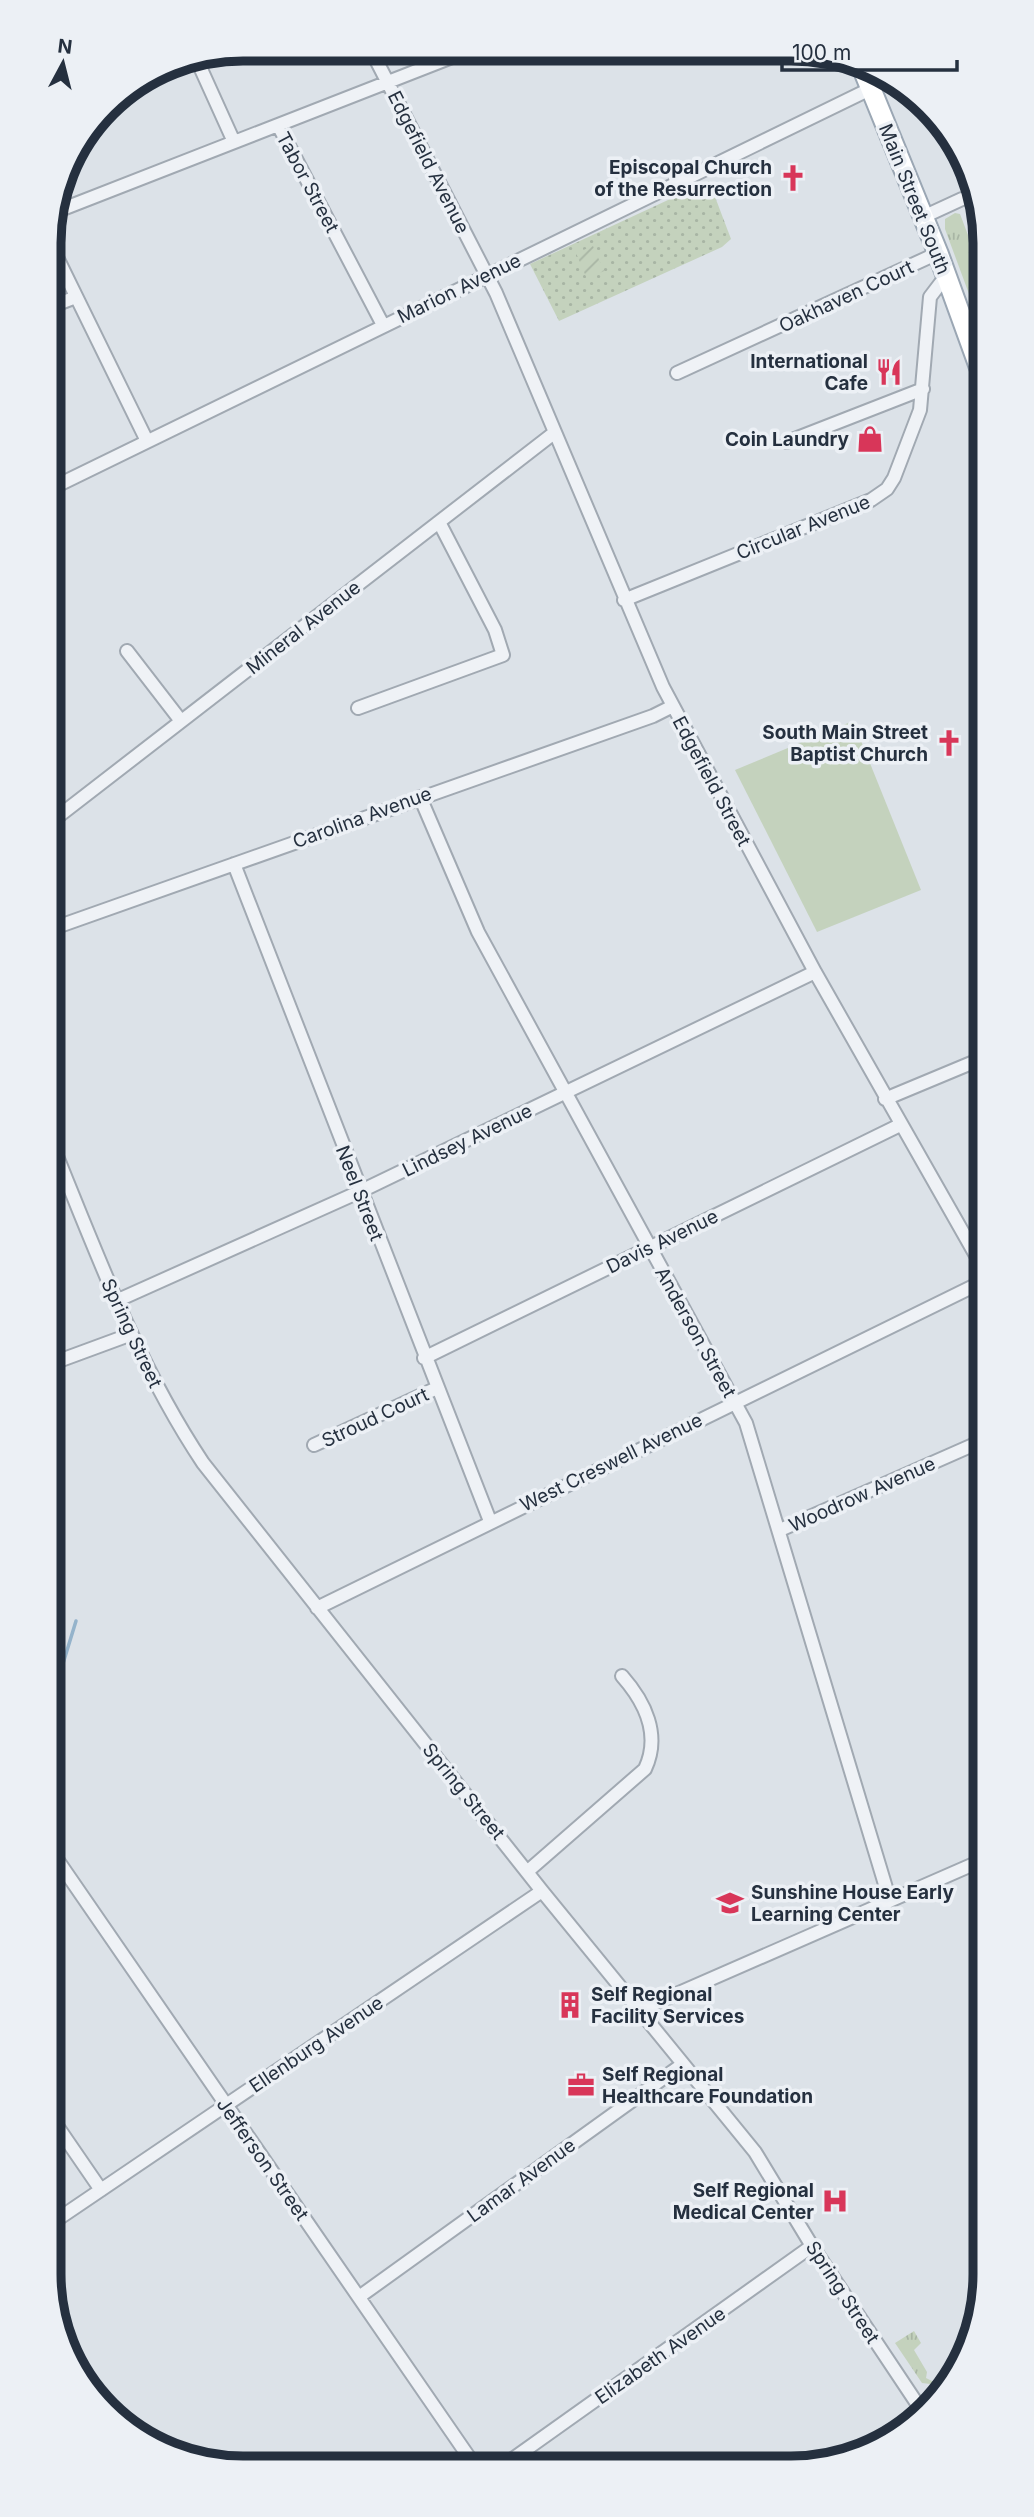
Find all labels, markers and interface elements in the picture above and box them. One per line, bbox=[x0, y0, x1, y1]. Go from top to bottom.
north arrow bbox=[28, 28, 98, 98]
scale bar bbox=[782, 28, 957, 72]
text: N bbox=[56, 34, 74, 59]
text: 100 m bbox=[792, 40, 851, 65]
street label: Edgefield Avenue bbox=[383, 87, 474, 237]
street label: Main Street South bbox=[874, 121, 955, 278]
street label: Tabor Street bbox=[271, 128, 344, 236]
place label: Episcopal Church of the Resurrection bbox=[594, 156, 772, 201]
church icon: Episcopal Church of the Resurrection bbox=[778, 163, 808, 193]
street label: Marion Avenue bbox=[394, 249, 525, 328]
street label: Oakhaven Court bbox=[775, 255, 917, 338]
place label: International Cafe bbox=[750, 350, 868, 395]
restaurant icon: International Cafe bbox=[874, 357, 904, 387]
shop icon: Coin Laundry bbox=[855, 424, 885, 454]
place label: Coin Laundry bbox=[725, 428, 850, 451]
street label: Circular Avenue bbox=[733, 490, 873, 565]
street label: Mineral Avenue bbox=[242, 576, 365, 679]
street label: Edgefield Street bbox=[668, 712, 755, 850]
place label: South Main Street Baptist Church bbox=[762, 721, 928, 766]
church icon: South Main Street Baptist Church bbox=[934, 728, 964, 758]
street label: Carolina Avenue bbox=[290, 782, 435, 853]
street label: Lindsey Avenue bbox=[398, 1099, 536, 1182]
street label: Neel Street bbox=[331, 1142, 388, 1244]
street label: Davis Avenue bbox=[603, 1204, 722, 1278]
street label: Anderson Street bbox=[650, 1263, 741, 1402]
street label: Spring Street bbox=[96, 1275, 167, 1391]
street label: Stroud Court bbox=[318, 1383, 432, 1452]
street label: West Creswell Avenue bbox=[516, 1408, 706, 1517]
street label: Woodrow Avenue bbox=[785, 1452, 939, 1537]
street label: Spring Street bbox=[418, 1738, 510, 1844]
place label: Sunshine House Early Learning Center bbox=[751, 1881, 954, 1926]
school or university icon: Sunshine House Early Learning Center bbox=[715, 1888, 745, 1918]
place label: Self Regional Facility Services bbox=[591, 1983, 744, 2028]
building icon: Self Regional Facility Services bbox=[555, 1990, 585, 2020]
street label: Ellenburg Avenue bbox=[245, 1991, 388, 2098]
place label: Self Regional Healthcare Foundation bbox=[602, 2063, 813, 2108]
office icon: Self Regional Healthcare Foundation bbox=[566, 2070, 596, 2100]
street label: Jefferson Street bbox=[212, 2093, 313, 2225]
street label: Lamar Avenue bbox=[463, 2133, 580, 2227]
place label: Self Regional Medical Center bbox=[673, 2179, 814, 2224]
hospital icon: Self Regional Medical Center bbox=[820, 2186, 850, 2216]
street label: Spring Street bbox=[801, 2237, 884, 2348]
street label: Elizabeth Avenue bbox=[591, 2302, 730, 2409]

